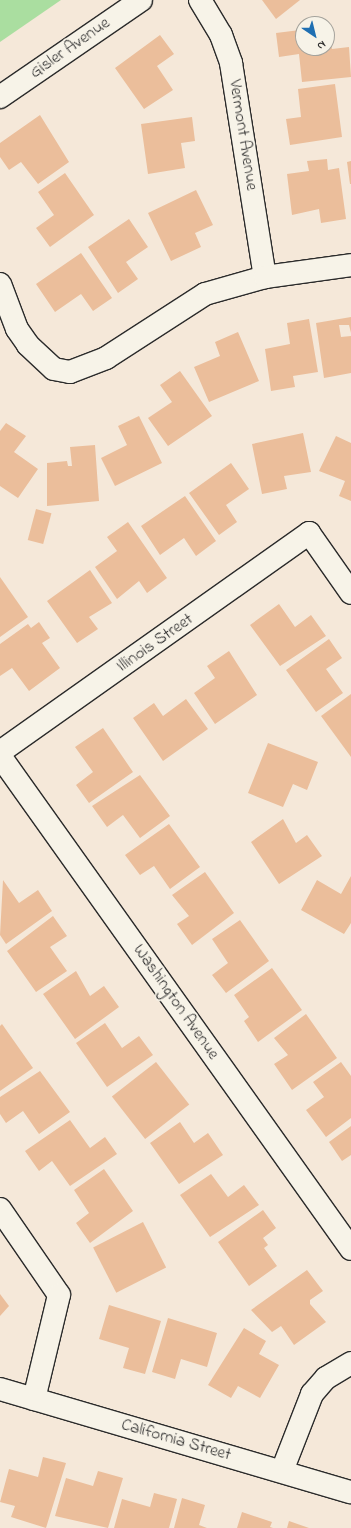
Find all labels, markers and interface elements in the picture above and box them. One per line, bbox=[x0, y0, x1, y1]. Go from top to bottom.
street label: Gisler Avenue bbox=[26, 13, 114, 83]
north arrow bbox=[295, 16, 335, 56]
text: N bbox=[314, 36, 329, 54]
street label: Vermont Avenue bbox=[224, 78, 262, 192]
street label: Illinois Street bbox=[113, 609, 197, 677]
street label: Washington Avenue bbox=[129, 940, 223, 1064]
street label: California Street bbox=[119, 1415, 233, 1465]

